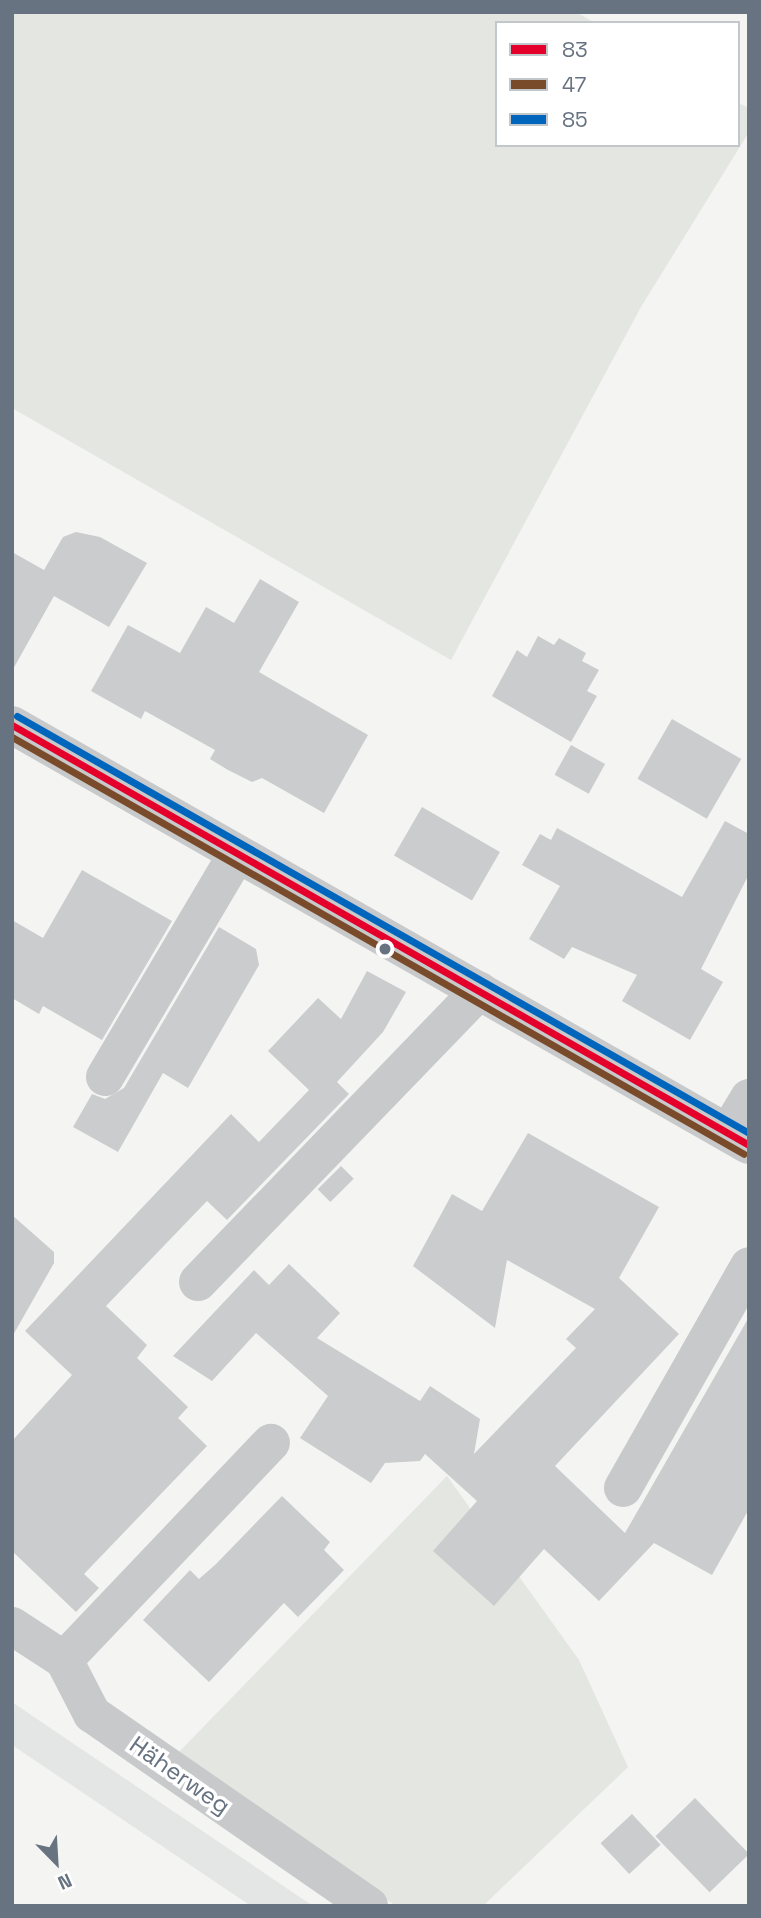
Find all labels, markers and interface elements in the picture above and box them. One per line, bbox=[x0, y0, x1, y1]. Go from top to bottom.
legend bbox=[495, 21, 740, 147]
text: 83 bbox=[562, 36, 588, 63]
text: 47 bbox=[562, 71, 586, 98]
text: 85 bbox=[562, 106, 588, 133]
unlabelled marker bbox=[378, 942, 392, 956]
street label: Häherweg bbox=[124, 1730, 236, 1820]
north arrow bbox=[21, 1827, 91, 1897]
text: N bbox=[54, 1868, 76, 1896]

